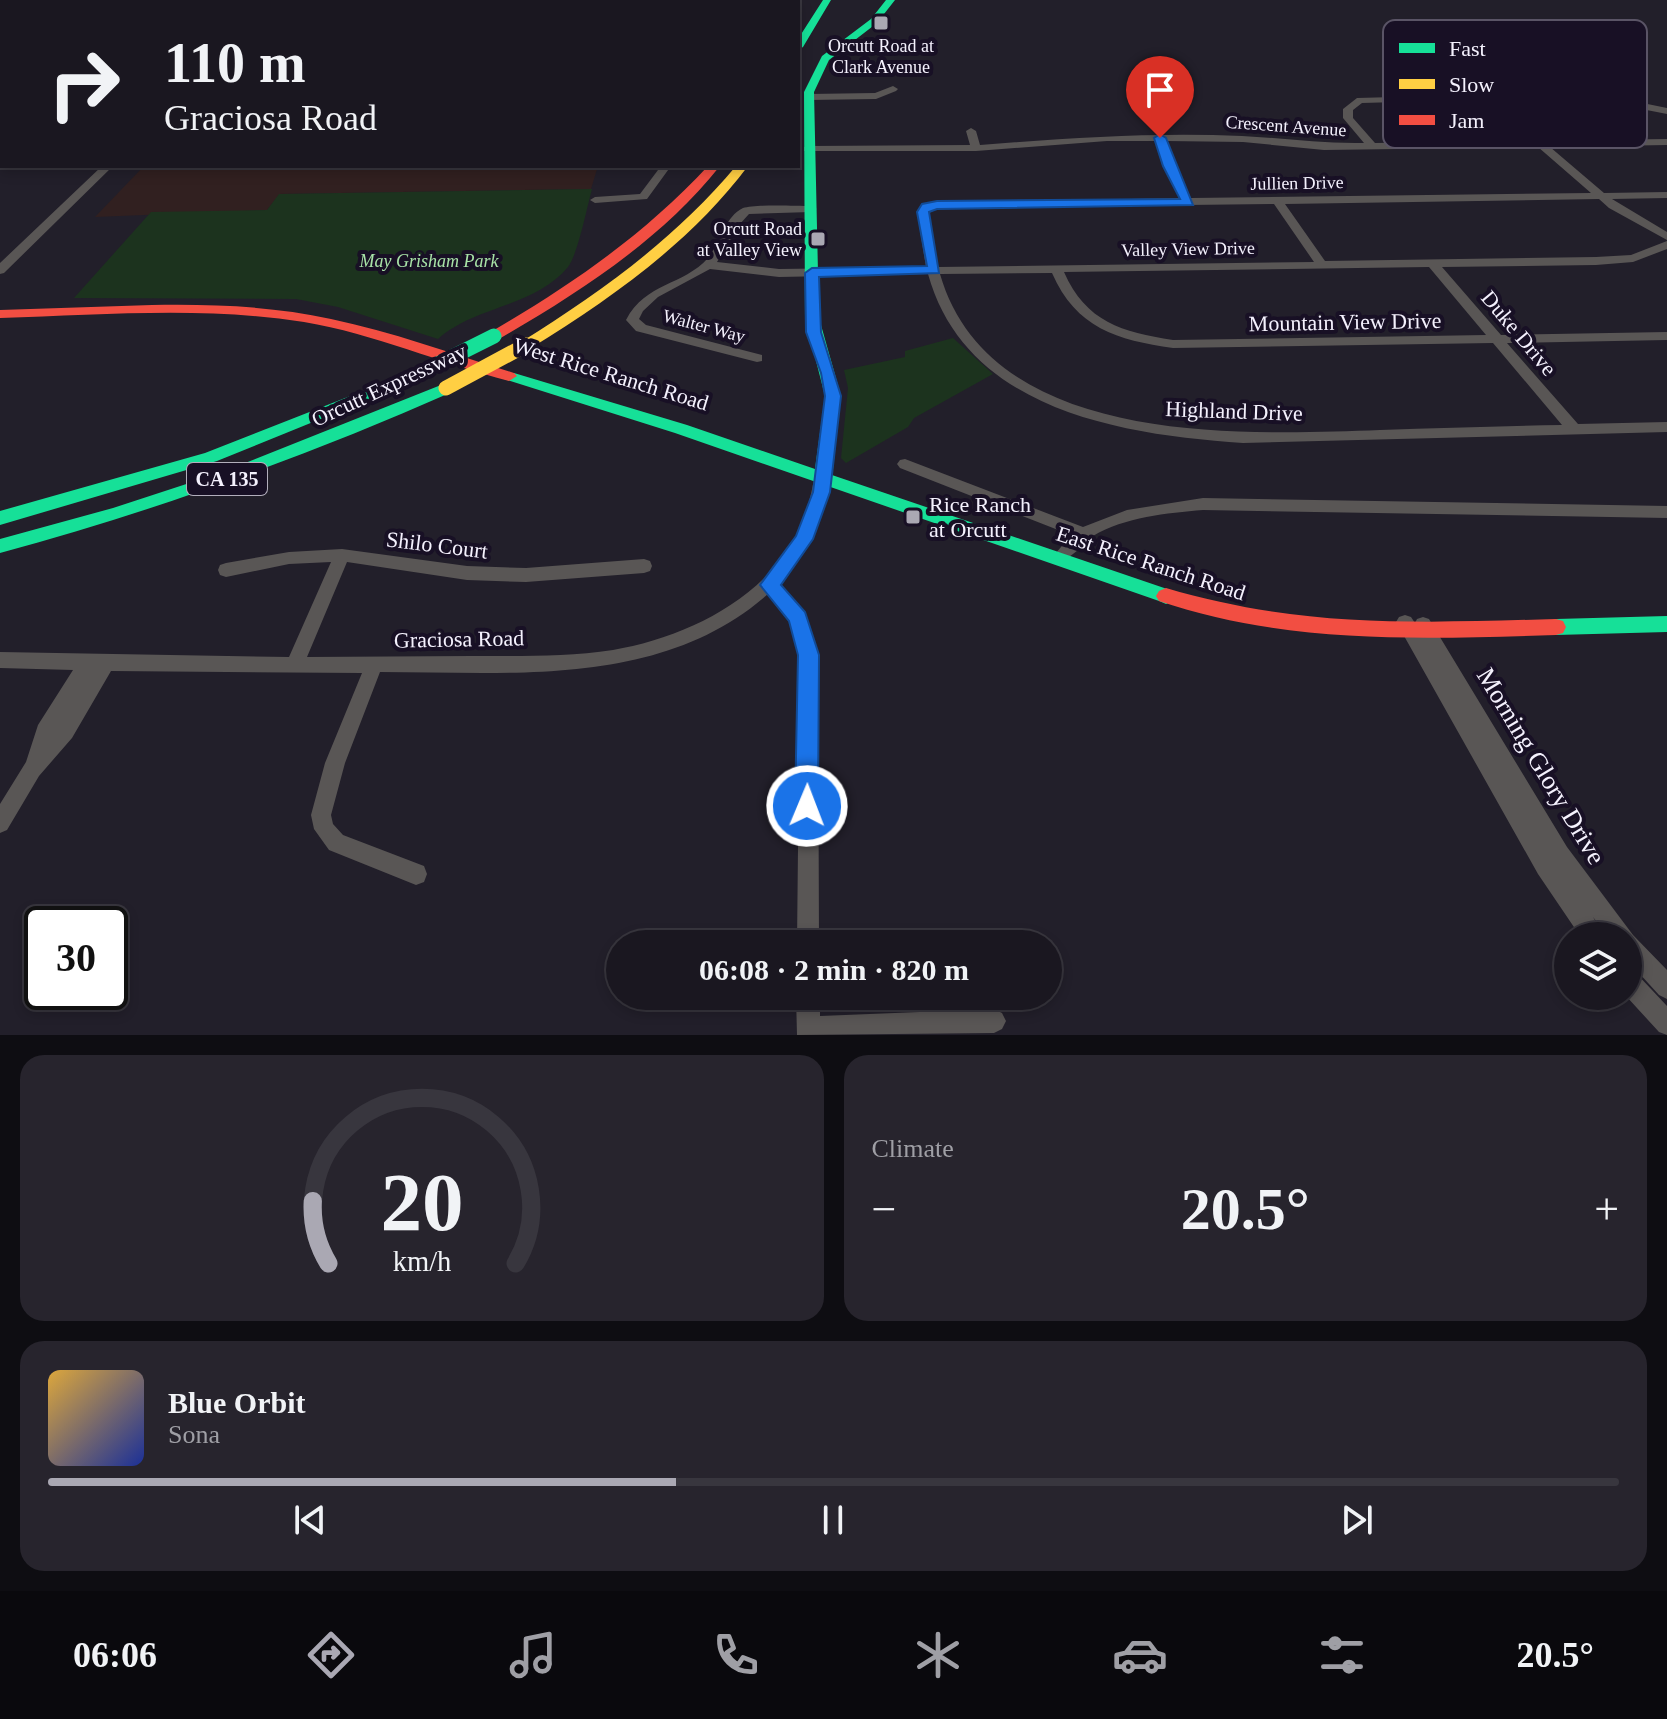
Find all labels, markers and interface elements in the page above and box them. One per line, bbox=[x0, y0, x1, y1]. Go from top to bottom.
marker: Orcutt Road at Clark Avenue bbox=[872, 14, 890, 32]
legend bbox=[1383, 20, 1647, 148]
icon: right bbox=[32, 32, 136, 136]
text: 110 m bbox=[164, 32, 306, 94]
place label: Orcutt Road at Clark Avenue bbox=[828, 36, 934, 77]
text: Fast bbox=[1449, 36, 1486, 61]
pin bbox=[1126, 56, 1194, 138]
icon: arrive bbox=[1138, 68, 1182, 112]
text: Slow bbox=[1449, 72, 1494, 97]
text: Graciosa Road bbox=[164, 98, 377, 138]
text: Jam bbox=[1449, 108, 1484, 133]
street label: Crescent Avenue bbox=[1225, 112, 1347, 140]
street label: Jullien Drive bbox=[1250, 172, 1344, 194]
place label: Orcutt Road at Valley View bbox=[697, 219, 802, 260]
marker: Orcutt Road at Valley View bbox=[809, 230, 827, 248]
street label: Valley View Drive bbox=[1121, 238, 1255, 260]
park label: May Grisham Park bbox=[359, 251, 500, 271]
street label: Duke Drive bbox=[1476, 285, 1562, 381]
street label: Walter Way bbox=[661, 305, 747, 347]
street label: Mountain View Drive bbox=[1249, 308, 1441, 336]
street label: West Rice Ranch Road bbox=[510, 332, 712, 416]
street label: Orcutt Expressway bbox=[308, 338, 470, 432]
street label: Highland Drive bbox=[1165, 396, 1303, 426]
road number: CA 135 bbox=[187, 463, 267, 495]
place label: Rice Ranch at Orcutt bbox=[929, 492, 1031, 542]
marker: Rice Ranch at Orcutt bbox=[904, 508, 922, 526]
street label: East Rice Ranch Road bbox=[1053, 521, 1249, 605]
street label: Shilo Court bbox=[385, 526, 489, 564]
street label: Graciosa Road bbox=[394, 625, 524, 653]
street label: Morning Glory Drive bbox=[1471, 663, 1611, 869]
position arrow bbox=[765, 764, 849, 848]
speed limit sign: 30 bbox=[24, 906, 128, 1010]
map controls bbox=[1554, 922, 1642, 1010]
button: layers bbox=[1554, 922, 1642, 1010]
text: 06:08 · 2 min · 820 m bbox=[699, 953, 969, 986]
text: Climate bbox=[872, 1134, 954, 1163]
text: 20 bbox=[380, 1156, 463, 1248]
text: 20.5° bbox=[1181, 1176, 1310, 1242]
text: − bbox=[872, 1185, 896, 1234]
text: + bbox=[1594, 1185, 1619, 1234]
text: km/h bbox=[392, 1246, 451, 1277]
text: Blue Orbit bbox=[168, 1386, 306, 1419]
text: Sona bbox=[168, 1420, 220, 1449]
icon: previous bbox=[288, 1498, 332, 1542]
icon: pause bbox=[811, 1498, 855, 1542]
icon: next bbox=[1335, 1498, 1379, 1542]
icon: directions bbox=[303, 1627, 359, 1683]
icon: music bbox=[505, 1627, 561, 1683]
icon: phone bbox=[708, 1627, 764, 1683]
icon: climate bbox=[910, 1627, 966, 1683]
icon: car bbox=[1112, 1627, 1168, 1683]
icon: filters bbox=[1314, 1627, 1370, 1683]
text: 06:06 bbox=[73, 1635, 157, 1675]
text: 20.5° bbox=[1516, 1635, 1594, 1675]

